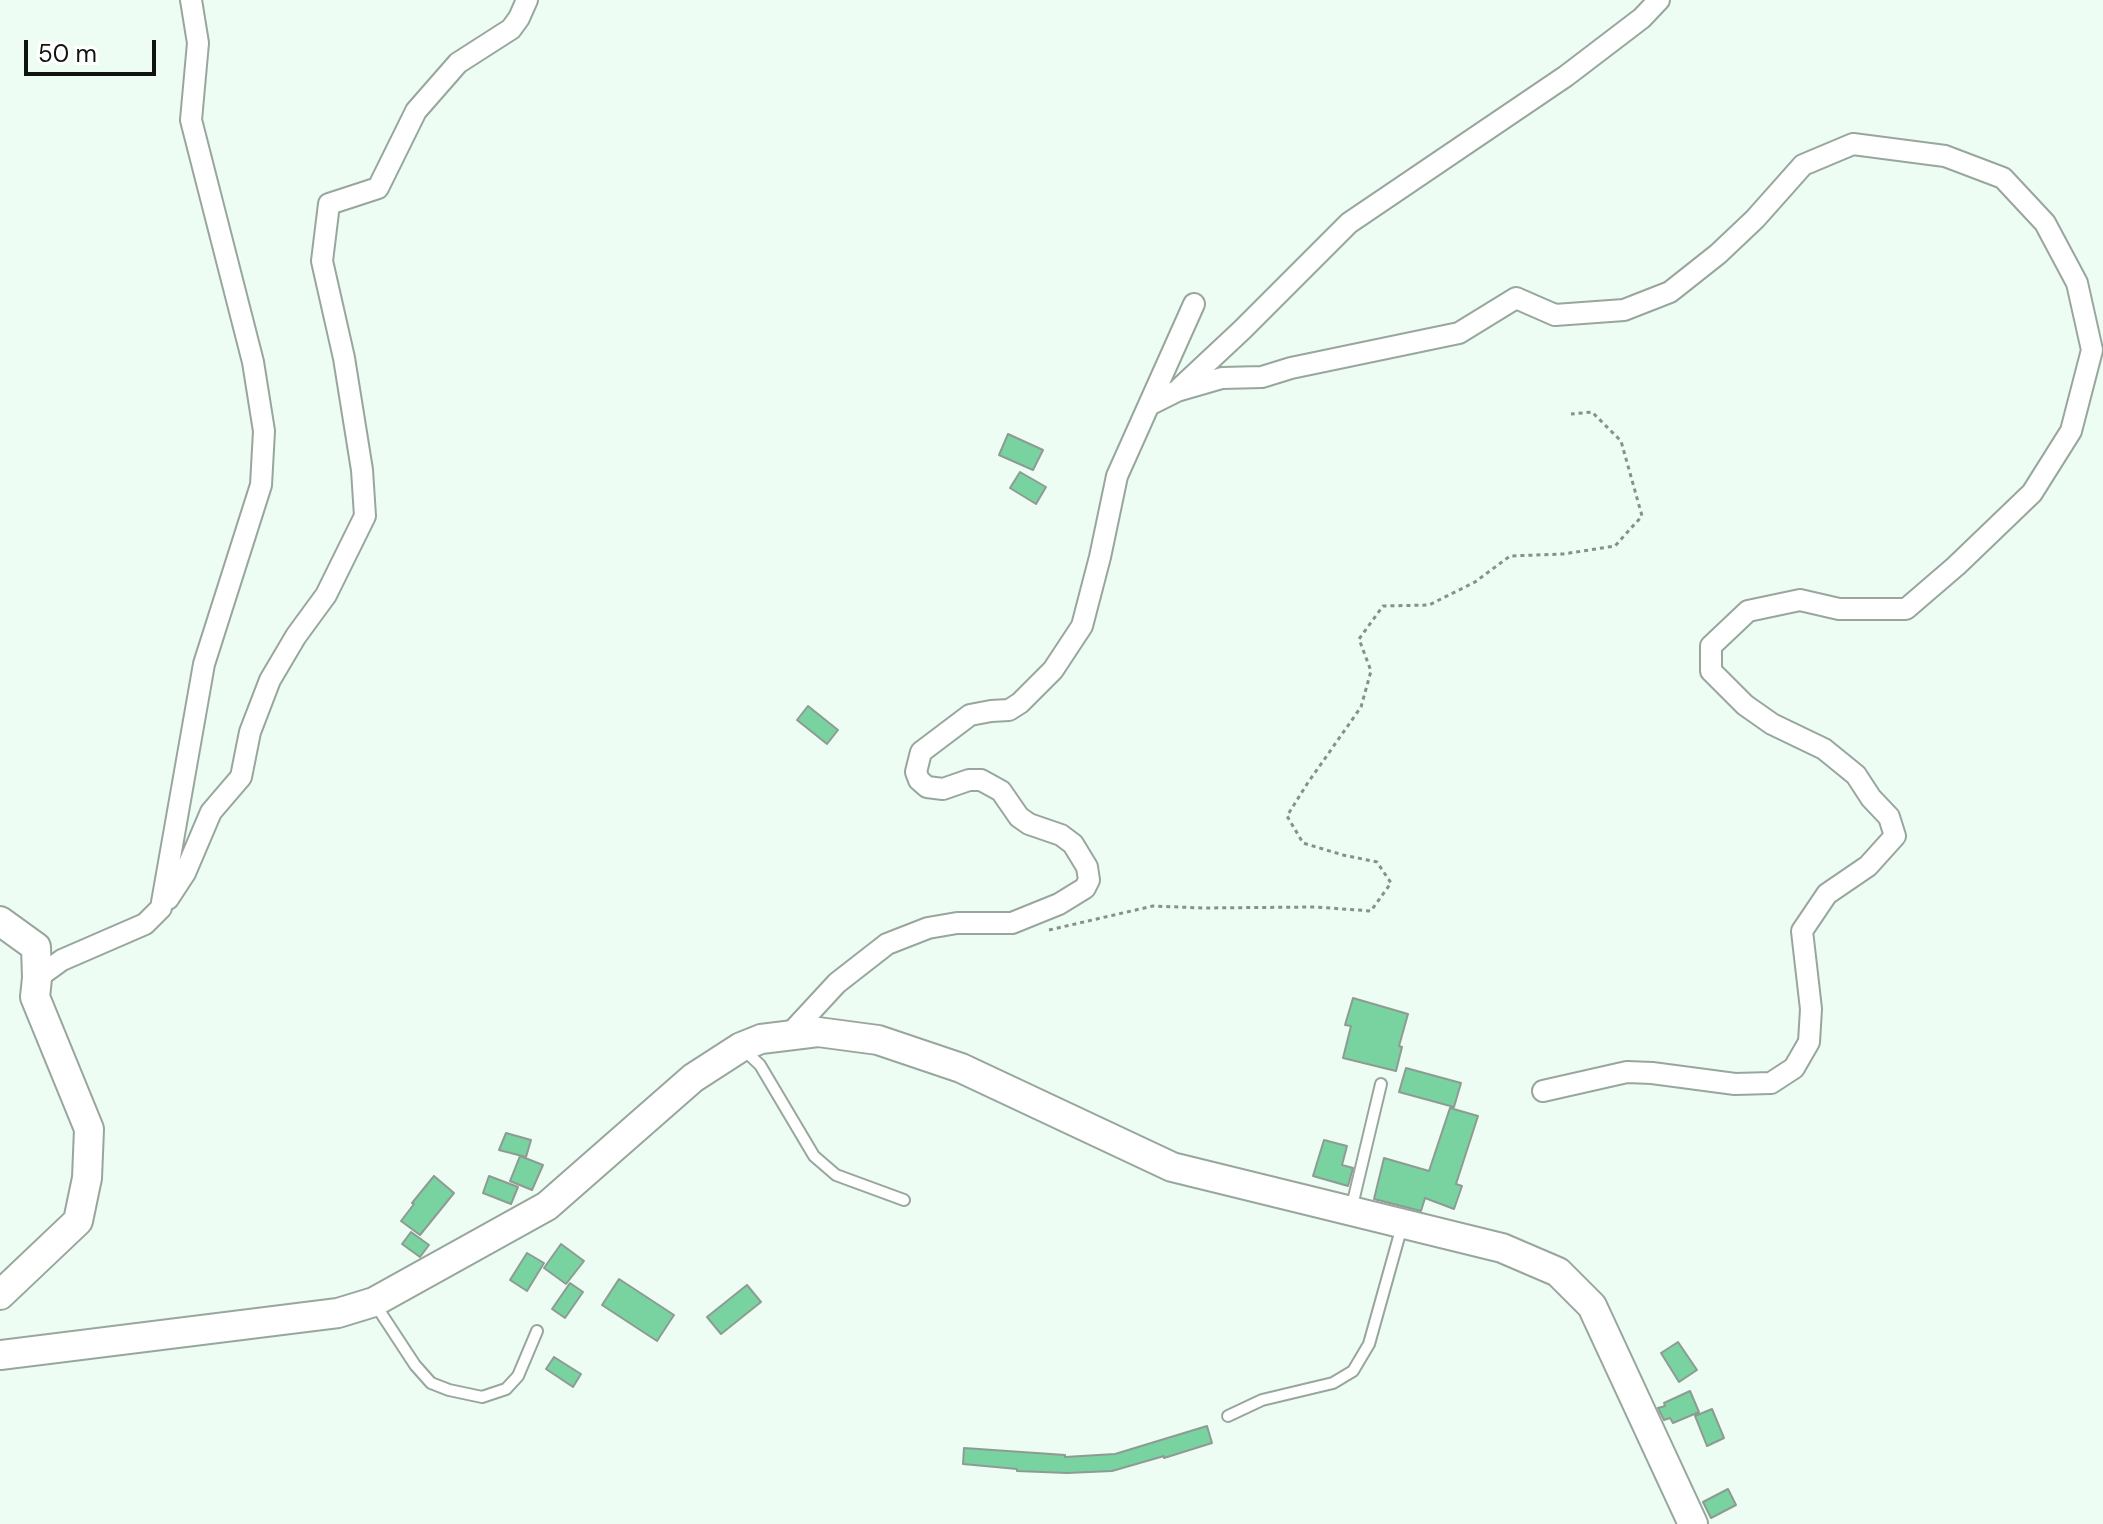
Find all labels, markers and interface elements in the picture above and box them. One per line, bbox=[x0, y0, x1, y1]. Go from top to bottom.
scale bar bbox=[28, 24, 160, 74]
text: 50 m bbox=[38, 38, 97, 69]

